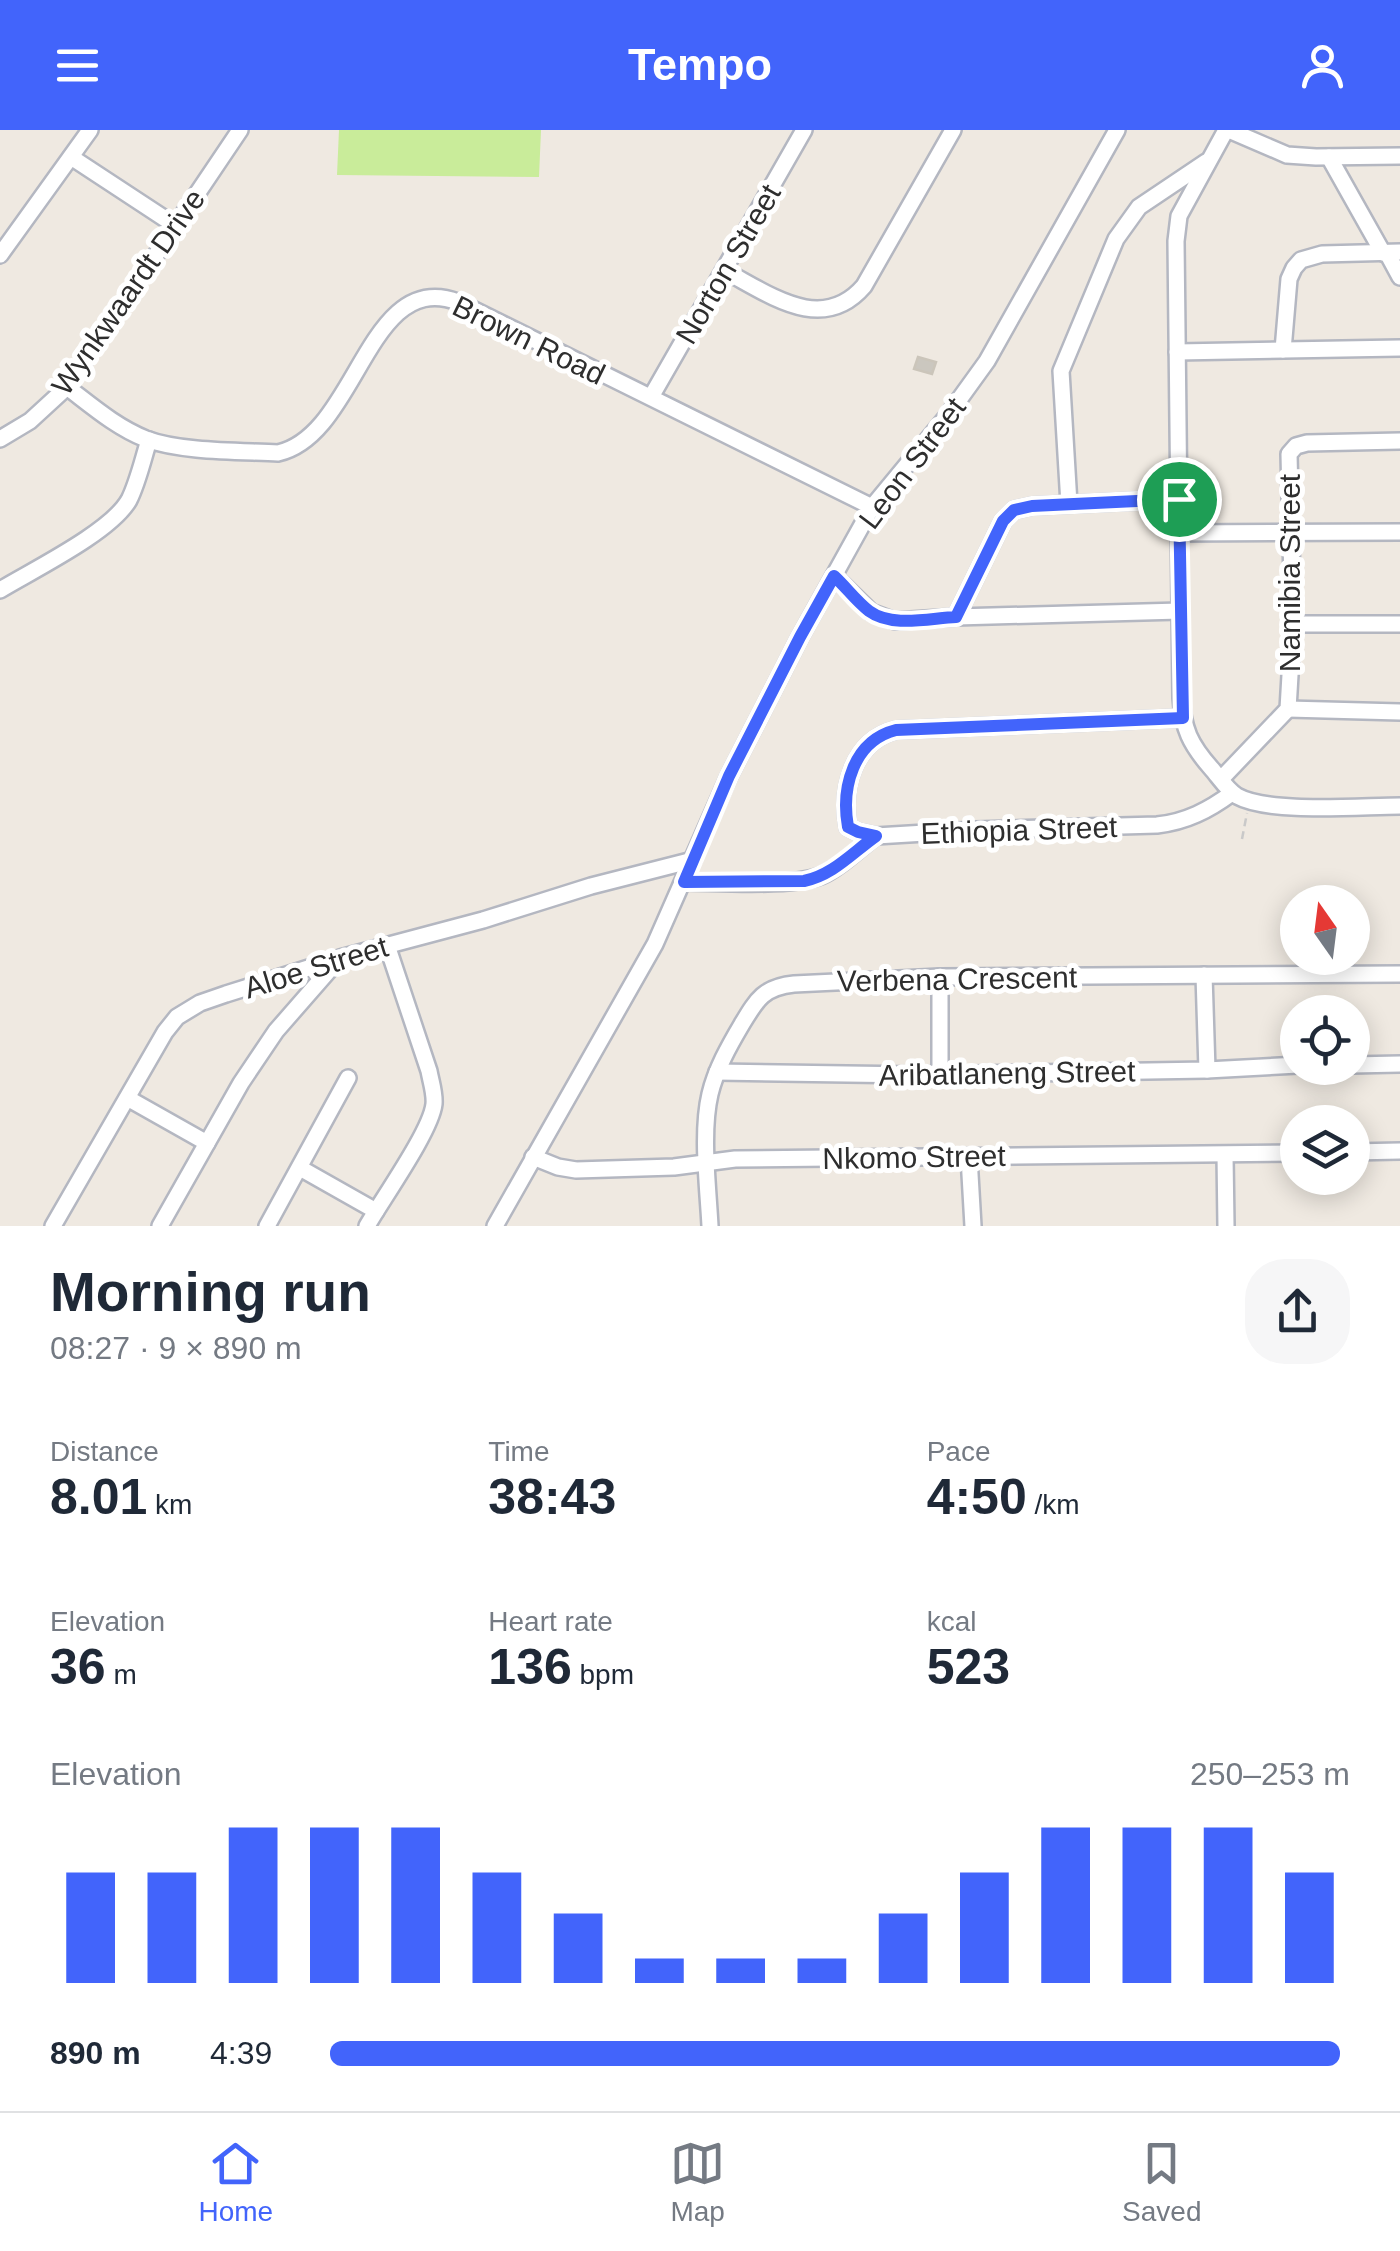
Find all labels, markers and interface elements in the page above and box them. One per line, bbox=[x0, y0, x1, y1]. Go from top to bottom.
icon: menu bbox=[50, 38, 105, 93]
icon: person bbox=[1295, 38, 1350, 93]
text: Tempo bbox=[628, 39, 772, 90]
street label: Norton Street bbox=[669, 178, 787, 350]
street label: Wynkwaardt Drive bbox=[45, 183, 211, 401]
street label: Brown Road bbox=[448, 289, 610, 391]
street label: Leon Street bbox=[852, 391, 972, 535]
pin bbox=[1137, 457, 1222, 542]
icon: arrive bbox=[1152, 472, 1207, 527]
street label: Namibia Street bbox=[1273, 473, 1306, 672]
street label: Ethiopia Street bbox=[920, 810, 1119, 850]
north arrow bbox=[1280, 885, 1370, 975]
map controls bbox=[1280, 885, 1370, 1195]
street label: Aloe Street bbox=[240, 929, 392, 1004]
street label: Verbena Crescent bbox=[837, 960, 1078, 998]
button: locate bbox=[1280, 995, 1370, 1085]
street label: Aribatlaneng Street bbox=[878, 1054, 1136, 1092]
button: layers bbox=[1280, 1105, 1370, 1195]
street label: Nkomo Street bbox=[822, 1139, 1007, 1175]
button: share bbox=[1245, 1259, 1350, 1364]
text: Morning run bbox=[50, 1261, 371, 1323]
text: 08:27 · 9 × 890 m bbox=[50, 1330, 302, 1366]
text: Distance bbox=[50, 1436, 159, 1467]
text: Time bbox=[488, 1436, 550, 1467]
text: Pace bbox=[927, 1436, 990, 1467]
text: 8.01 bbox=[50, 1469, 147, 1525]
text: 38:43 bbox=[488, 1469, 616, 1525]
text: 4:50 bbox=[927, 1469, 1027, 1525]
text: km bbox=[147, 1489, 192, 1520]
text: /km bbox=[1027, 1489, 1080, 1520]
text: Elevation bbox=[50, 1606, 165, 1637]
text: Heart rate bbox=[488, 1606, 613, 1637]
text: kcal bbox=[927, 1606, 976, 1637]
text: 36 bbox=[50, 1639, 106, 1695]
text: 136 bbox=[488, 1639, 572, 1695]
text: 523 bbox=[927, 1639, 1010, 1695]
text: m bbox=[106, 1659, 137, 1690]
text: bpm bbox=[572, 1659, 634, 1690]
text: Elevation bbox=[50, 1756, 182, 1792]
text: 250–253 m bbox=[1190, 1756, 1350, 1792]
text: 890 m bbox=[50, 2035, 141, 2071]
text: 4:39 bbox=[210, 2035, 272, 2071]
tab: Home bbox=[198, 2136, 273, 2228]
tab: Map bbox=[670, 2136, 725, 2228]
tab: Saved bbox=[1122, 2136, 1201, 2228]

